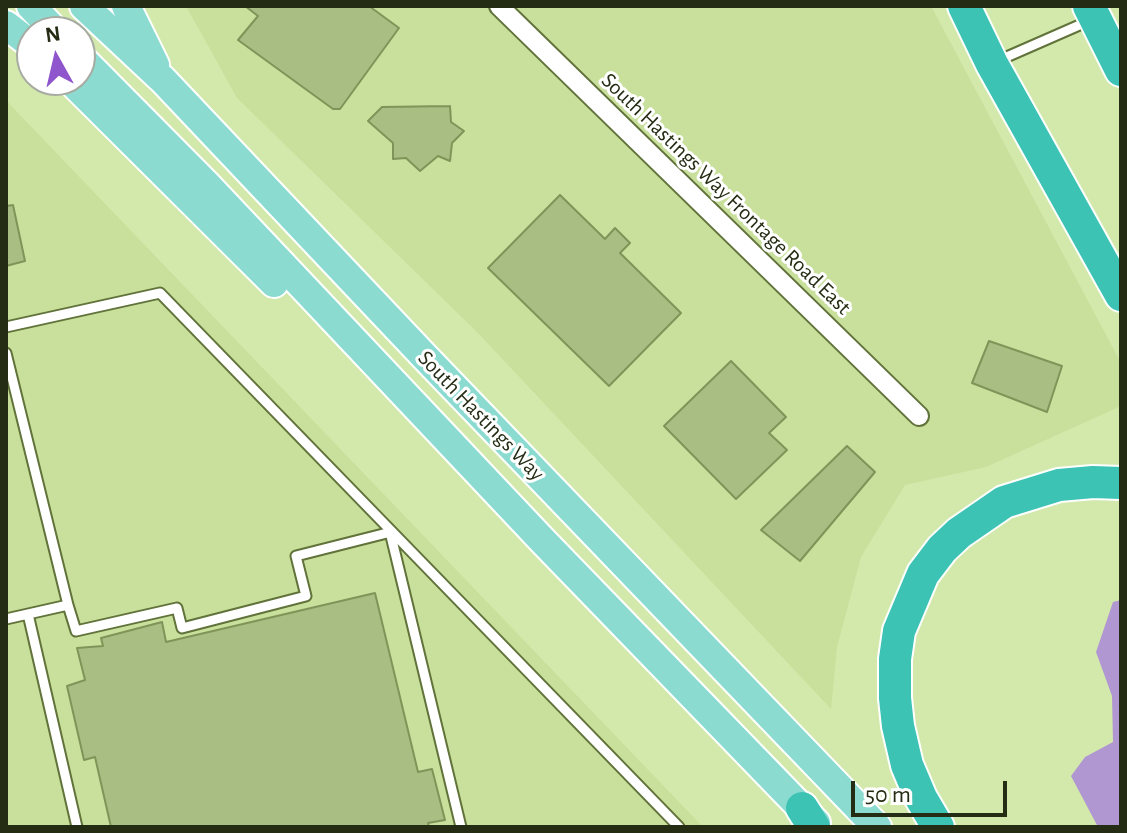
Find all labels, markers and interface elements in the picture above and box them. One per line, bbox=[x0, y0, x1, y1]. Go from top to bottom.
north arrow bbox=[16, 16, 96, 96]
text: N bbox=[44, 22, 62, 46]
street label: South Hastings Way Frontage Road East bbox=[596, 68, 856, 320]
street label: South Hastings Way bbox=[412, 345, 550, 487]
scale bar bbox=[855, 765, 1011, 815]
text: 50 m bbox=[865, 783, 911, 807]

